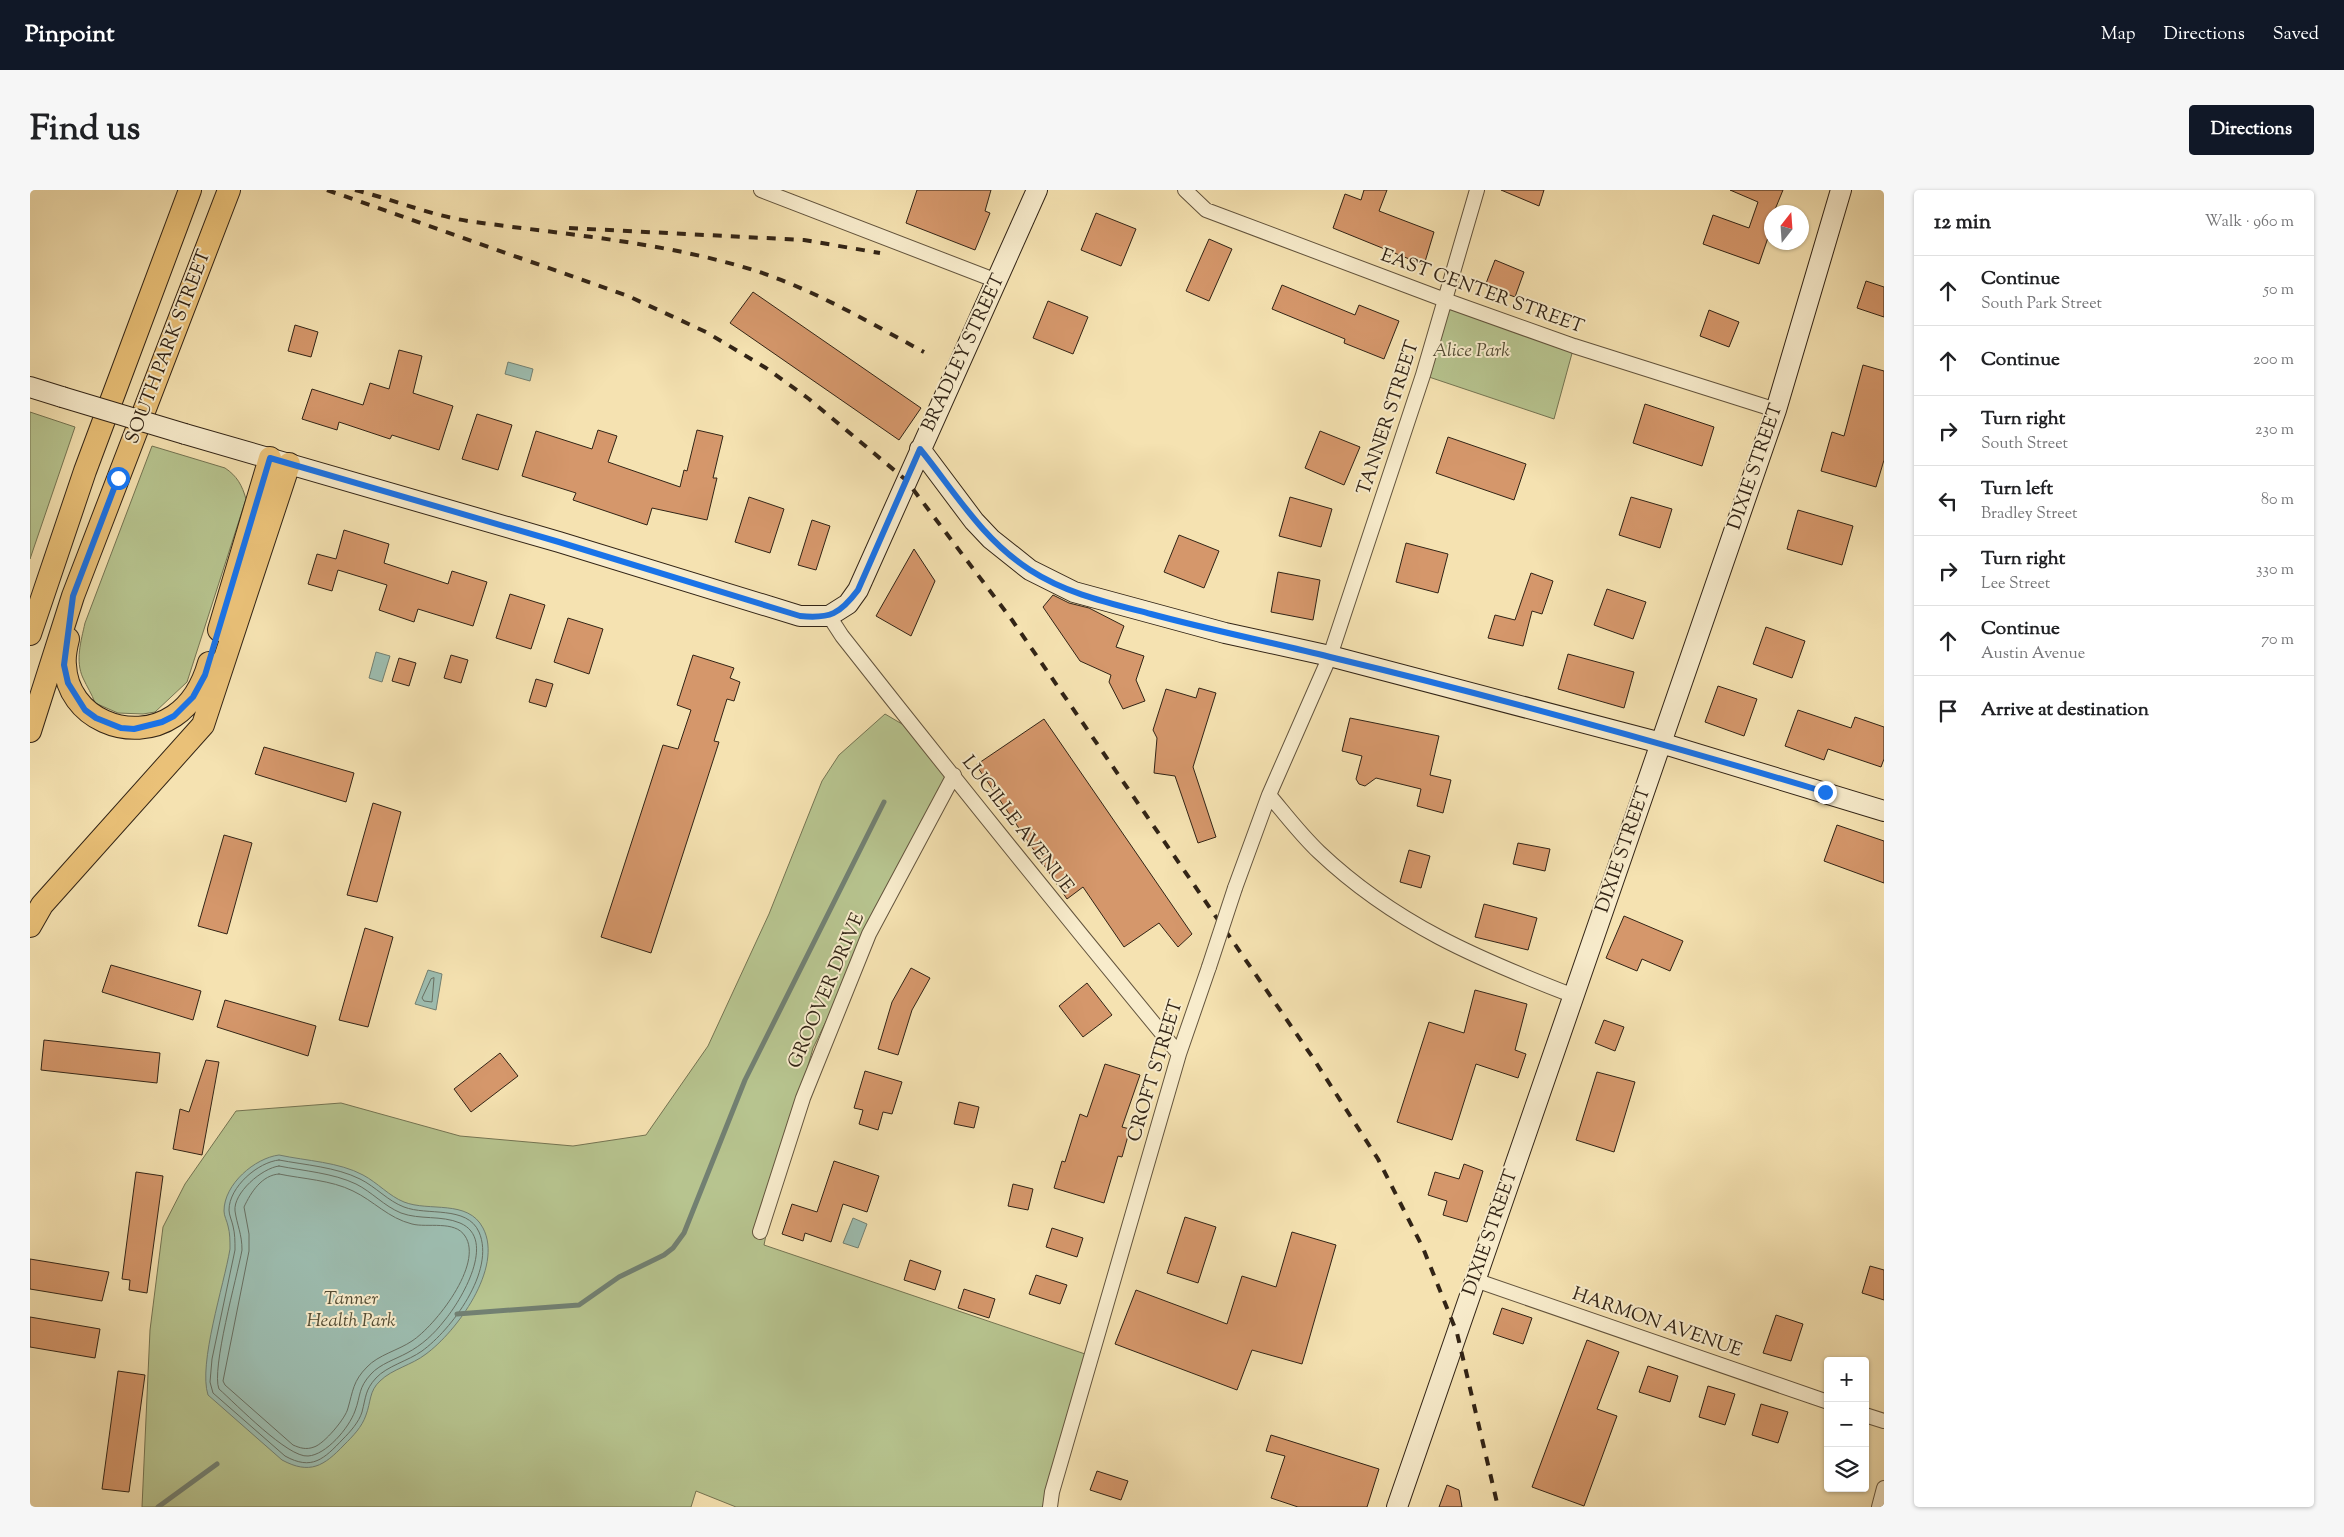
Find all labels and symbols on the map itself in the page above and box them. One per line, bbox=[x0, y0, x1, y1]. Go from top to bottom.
north arrow bbox=[1764, 205, 1809, 250]
street label: EAST CENTER STREET bbox=[1377, 243, 1587, 341]
street label: SOUTH PARK STREET bbox=[119, 246, 219, 448]
street label: BRADLEY STREET bbox=[916, 270, 1012, 436]
street label: TANNER STREET bbox=[1351, 337, 1427, 499]
park label: Alice Park bbox=[1432, 338, 1510, 365]
street label: DIXIE STREET bbox=[1722, 400, 1790, 534]
route start bbox=[107, 467, 130, 490]
street label: LUCILLE AVENUE bbox=[955, 750, 1080, 900]
route end bbox=[1814, 781, 1837, 804]
street label: DIXIE STREET bbox=[1590, 783, 1658, 917]
street label: GROOVER DRIVE bbox=[782, 908, 872, 1073]
street label: CROFT STREET bbox=[1122, 997, 1190, 1145]
street label: DIXIE STREET bbox=[1457, 1166, 1525, 1300]
street label: HARMON AVENUE bbox=[1568, 1281, 1746, 1365]
park label: Tanner Health Park bbox=[306, 1286, 396, 1335]

